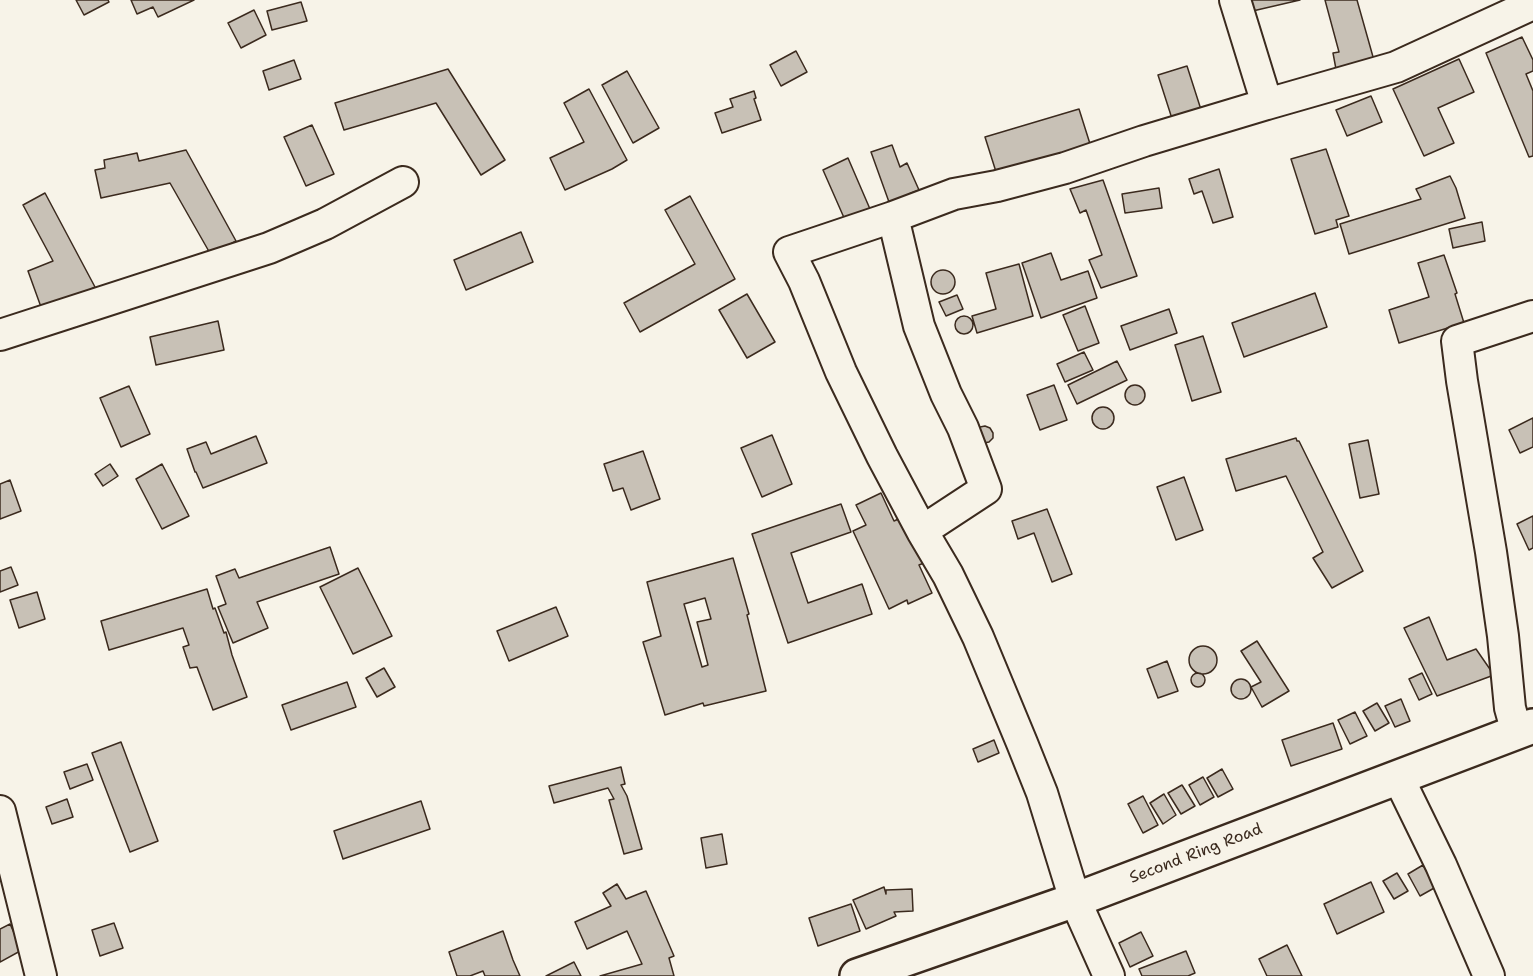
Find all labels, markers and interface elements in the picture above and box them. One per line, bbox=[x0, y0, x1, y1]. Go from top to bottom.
street label: Second Ring Road bbox=[1127, 820, 1265, 888]

